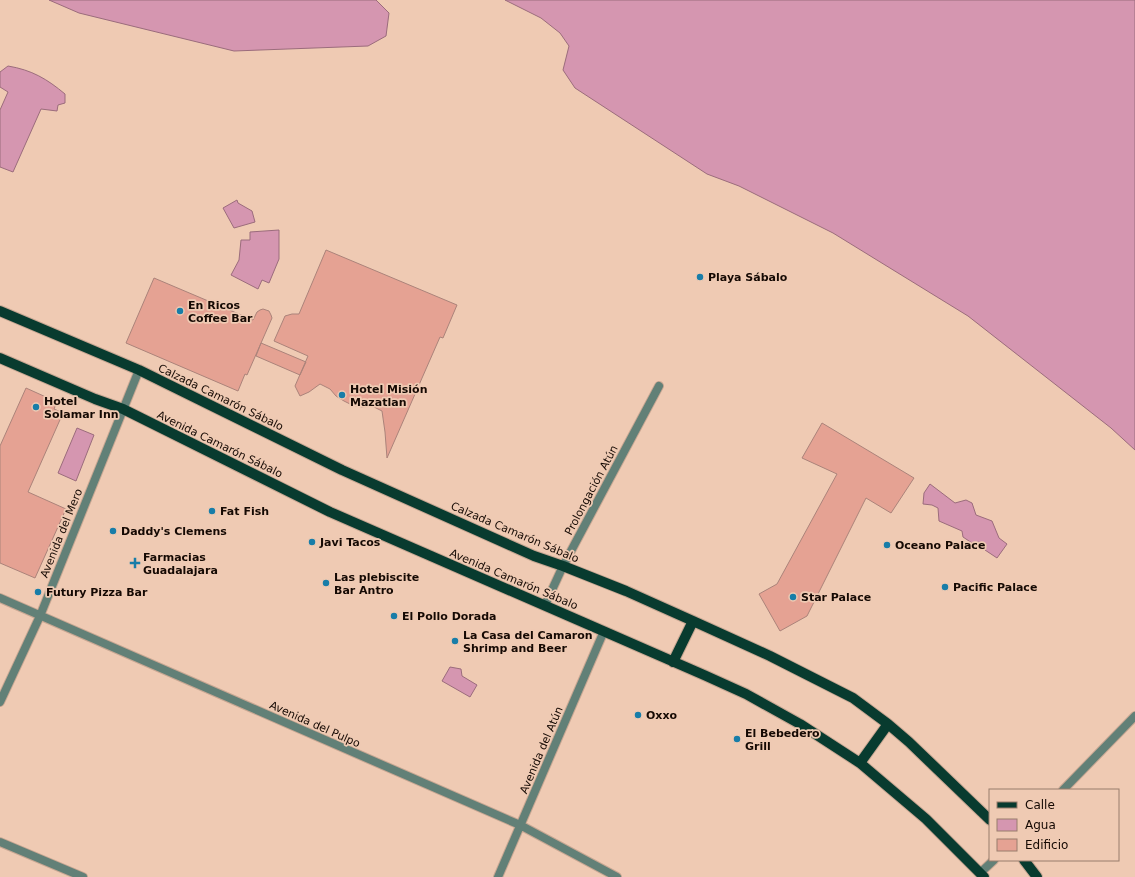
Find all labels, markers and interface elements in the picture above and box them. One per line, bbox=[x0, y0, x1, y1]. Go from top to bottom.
place label: Playa Sábalo bbox=[708, 271, 788, 284]
marker: Playa Sábalo bbox=[695, 272, 705, 282]
place label: En Ricos Coffee Bar bbox=[188, 299, 253, 325]
marker: En Ricos Coffee Bar bbox=[175, 306, 185, 316]
street label: Calzada Camarón Sábalo bbox=[156, 361, 286, 434]
place label: Hotel Misión Mazatlan bbox=[350, 383, 428, 409]
marker: Hotel Misión Mazatlan bbox=[337, 390, 347, 400]
place label: Hotel Solamar Inn bbox=[44, 395, 119, 421]
marker: Hotel Solamar Inn bbox=[31, 402, 41, 412]
street label: Avenida Camarón Sábalo bbox=[155, 408, 285, 481]
street label: Prolongación Atún bbox=[562, 443, 621, 537]
street label: Avenida del Mero bbox=[38, 486, 85, 580]
street label: Calzada Camarón Sábalo bbox=[449, 500, 581, 565]
place label: Fat Fish bbox=[220, 505, 269, 518]
marker: Fat Fish bbox=[207, 506, 217, 516]
place label: Daddy's Clemens bbox=[121, 525, 227, 538]
marker: Daddy's Clemens bbox=[108, 526, 118, 536]
place label: Javi Tacos bbox=[319, 536, 381, 549]
marker: Javi Tacos bbox=[307, 537, 317, 547]
place label: Oceano Palace bbox=[895, 539, 985, 552]
marker: Oceano Palace bbox=[882, 540, 892, 550]
street label: Avenida Camarón Sábalo bbox=[448, 547, 580, 613]
place label: Farmacias Guadalajara bbox=[143, 551, 218, 577]
marker: Farmacias Guadalajara bbox=[130, 558, 140, 568]
place label: Las plebiscite Bar Antro bbox=[334, 571, 419, 597]
marker: Las plebiscite Bar Antro bbox=[321, 578, 331, 588]
place label: Pacific Palace bbox=[953, 581, 1037, 594]
marker: Pacific Palace bbox=[940, 582, 950, 592]
place label: Futury Pizza Bar bbox=[46, 586, 148, 599]
marker: Futury Pizza Bar bbox=[33, 587, 43, 597]
place label: Star Palace bbox=[801, 591, 871, 604]
marker: Star Palace bbox=[788, 592, 798, 602]
place label: El Pollo Dorada bbox=[402, 610, 497, 623]
marker: El Pollo Dorada bbox=[389, 611, 399, 621]
place label: La Casa del Camaron Shrimp and Beer bbox=[463, 629, 593, 655]
marker: La Casa del Camaron Shrimp and Beer bbox=[450, 636, 460, 646]
street label: Avenida del Pulpo bbox=[267, 699, 362, 750]
street label: Avenida del Atún bbox=[517, 705, 566, 796]
place label: Oxxo bbox=[646, 709, 678, 722]
marker: Oxxo bbox=[633, 710, 643, 720]
place label: El Bebedero Grill bbox=[745, 727, 820, 753]
marker: El Bebedero Grill bbox=[732, 734, 742, 744]
legend bbox=[989, 789, 1119, 861]
text: Calle bbox=[1025, 798, 1055, 812]
text: Agua bbox=[1025, 818, 1056, 832]
text: Edificio bbox=[1025, 838, 1068, 852]

